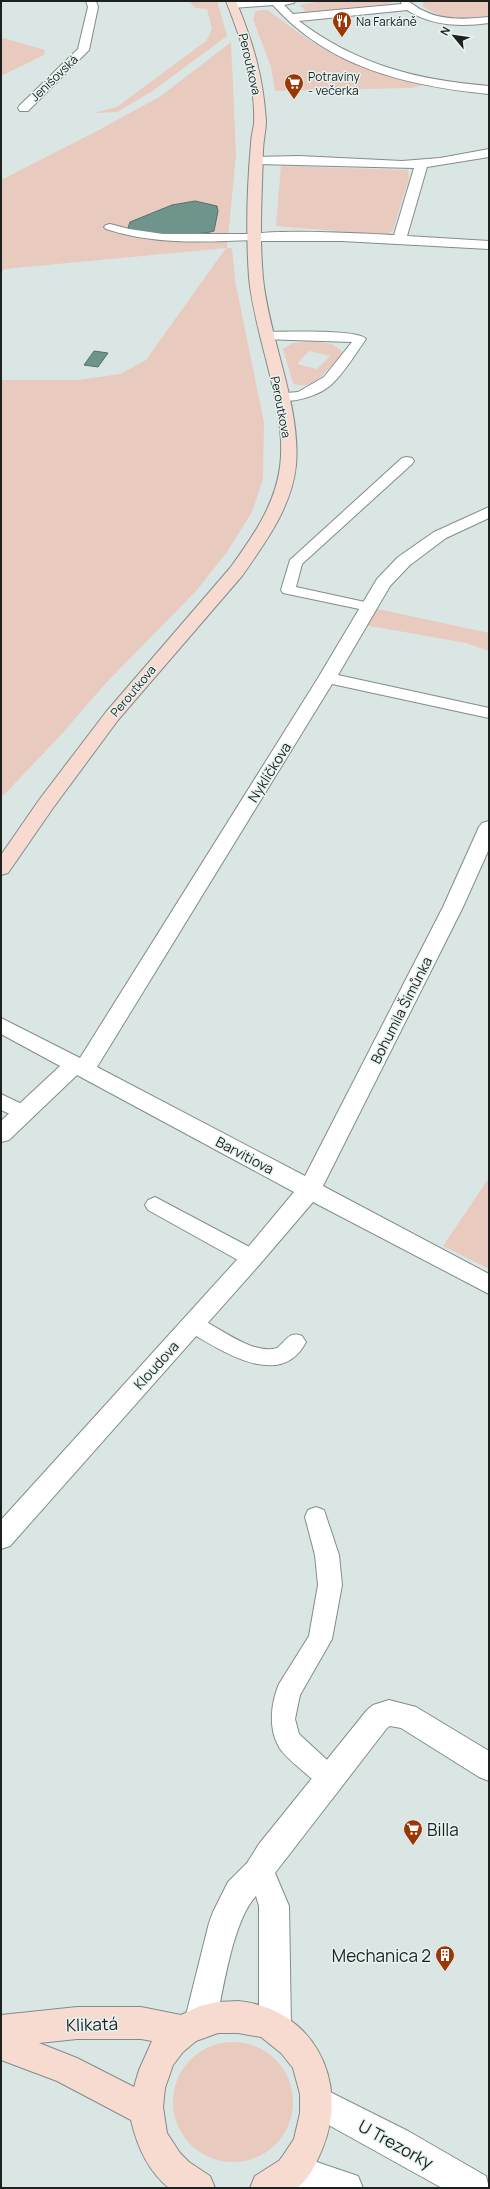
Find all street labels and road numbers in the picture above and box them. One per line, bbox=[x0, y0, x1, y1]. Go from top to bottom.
street label: Peroutkova bbox=[235, 32, 265, 96]
street label: Jenišovská bbox=[26, 51, 82, 105]
street label: Peroutkova bbox=[267, 375, 295, 439]
street label: Peroutkova bbox=[106, 662, 160, 720]
street label: Nyklíčkova bbox=[243, 738, 295, 806]
street label: Bohumila Šimůnka bbox=[366, 953, 436, 1067]
street label: Barvitiova bbox=[213, 1132, 277, 1178]
street label: Kloudova bbox=[129, 1337, 183, 1393]
street label: Klikatá bbox=[66, 2012, 118, 2036]
street label: U Trezorky bbox=[354, 2114, 438, 2174]

